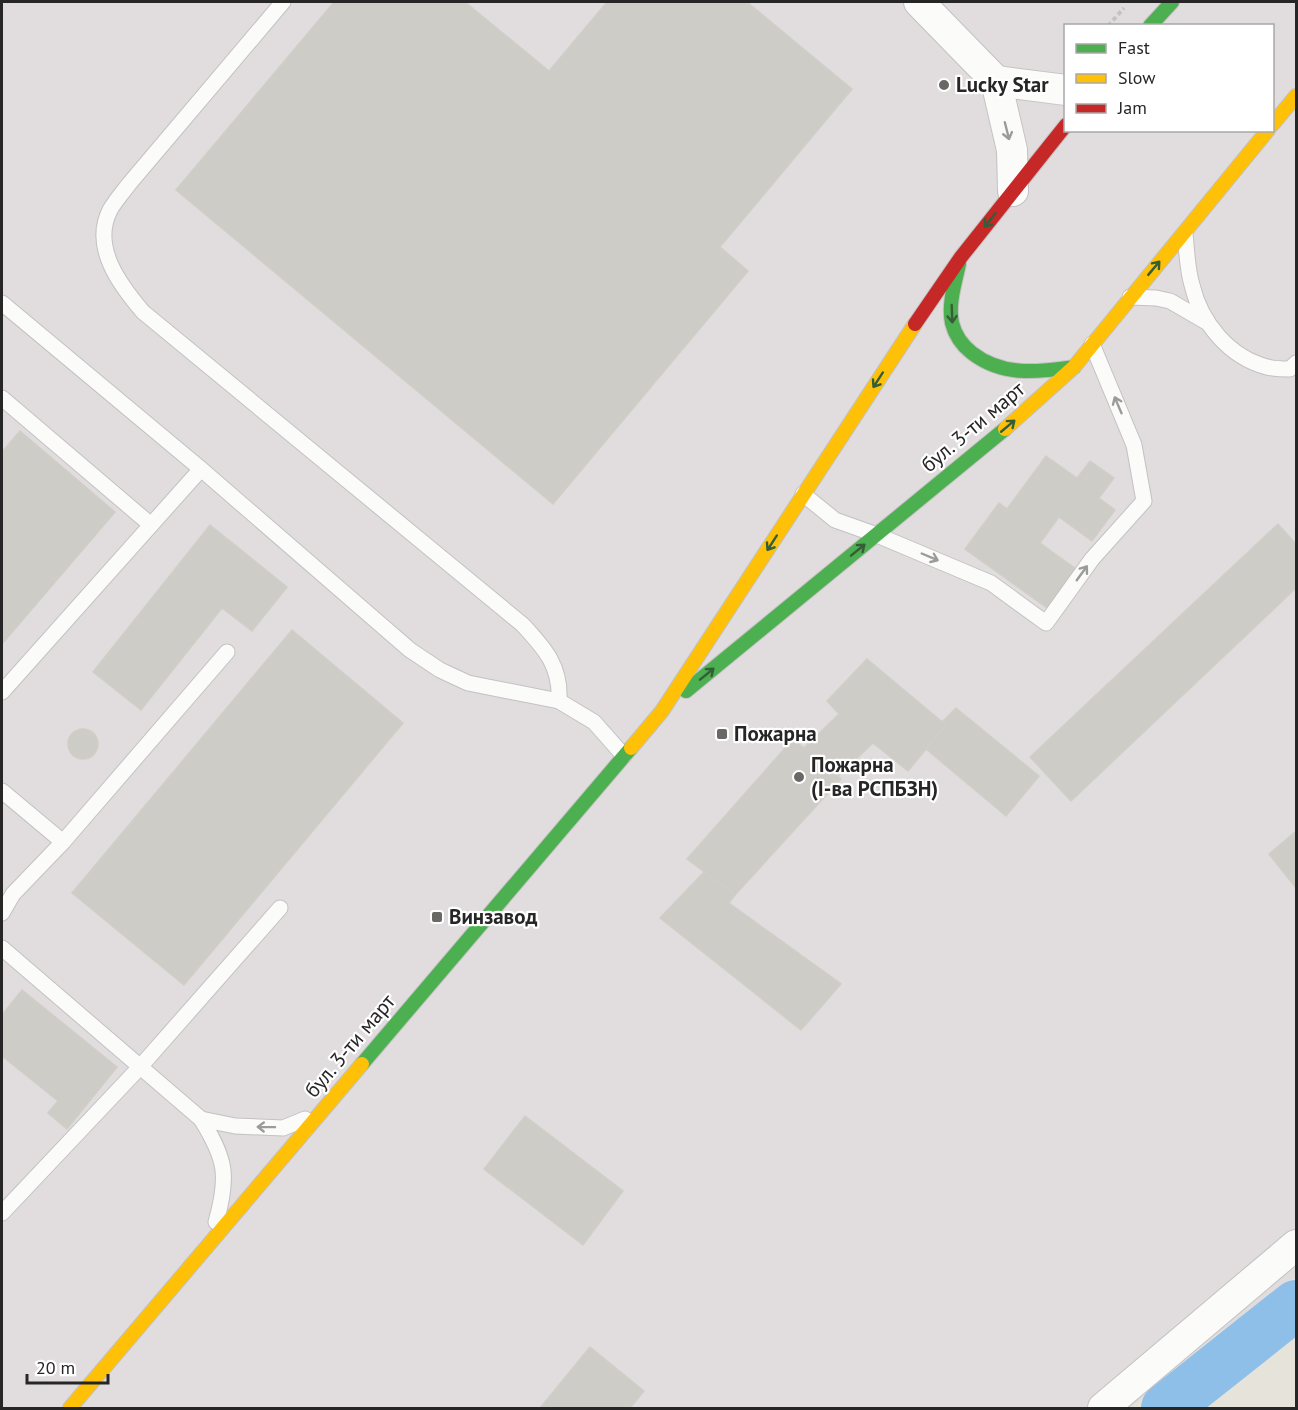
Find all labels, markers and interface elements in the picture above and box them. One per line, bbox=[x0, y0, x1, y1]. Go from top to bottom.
legend bbox=[1064, 24, 1274, 132]
text: Fast bbox=[1118, 36, 1150, 59]
text: Slow bbox=[1118, 66, 1156, 89]
place label: Lucky Star bbox=[956, 71, 1049, 98]
marker: Lucky Star bbox=[937, 78, 951, 92]
text: Jam bbox=[1117, 96, 1147, 119]
one-way arrow bbox=[1001, 121, 1013, 140]
one-way arrow bbox=[983, 212, 996, 228]
one-way arrow bbox=[1147, 261, 1161, 276]
one-way arrow bbox=[947, 304, 958, 324]
one-way arrow bbox=[872, 371, 884, 388]
street label: бул. 3-ти март bbox=[915, 375, 1030, 478]
one-way arrow bbox=[1112, 397, 1123, 415]
one-way arrow bbox=[1000, 420, 1016, 433]
one-way arrow bbox=[765, 534, 777, 551]
one-way arrow bbox=[850, 544, 866, 557]
one-way arrow bbox=[920, 552, 938, 564]
one-way arrow bbox=[1075, 566, 1088, 582]
one-way arrow bbox=[699, 667, 714, 681]
place label: Пожарна bbox=[734, 720, 817, 747]
marker: Пожарна bbox=[715, 727, 729, 741]
place label: Пожарна (I-ва РСПБЗН) bbox=[811, 751, 938, 802]
marker: Пожарна (I-ва РСПБЗН) bbox=[792, 770, 806, 784]
place label: Винзавод bbox=[449, 903, 538, 930]
marker: Винзавод bbox=[430, 910, 444, 924]
street label: бул. 3-ти март bbox=[299, 988, 401, 1103]
one-way arrow bbox=[257, 1121, 277, 1133]
scale bar bbox=[27, 1347, 108, 1385]
text: 20 m bbox=[36, 1356, 75, 1379]

